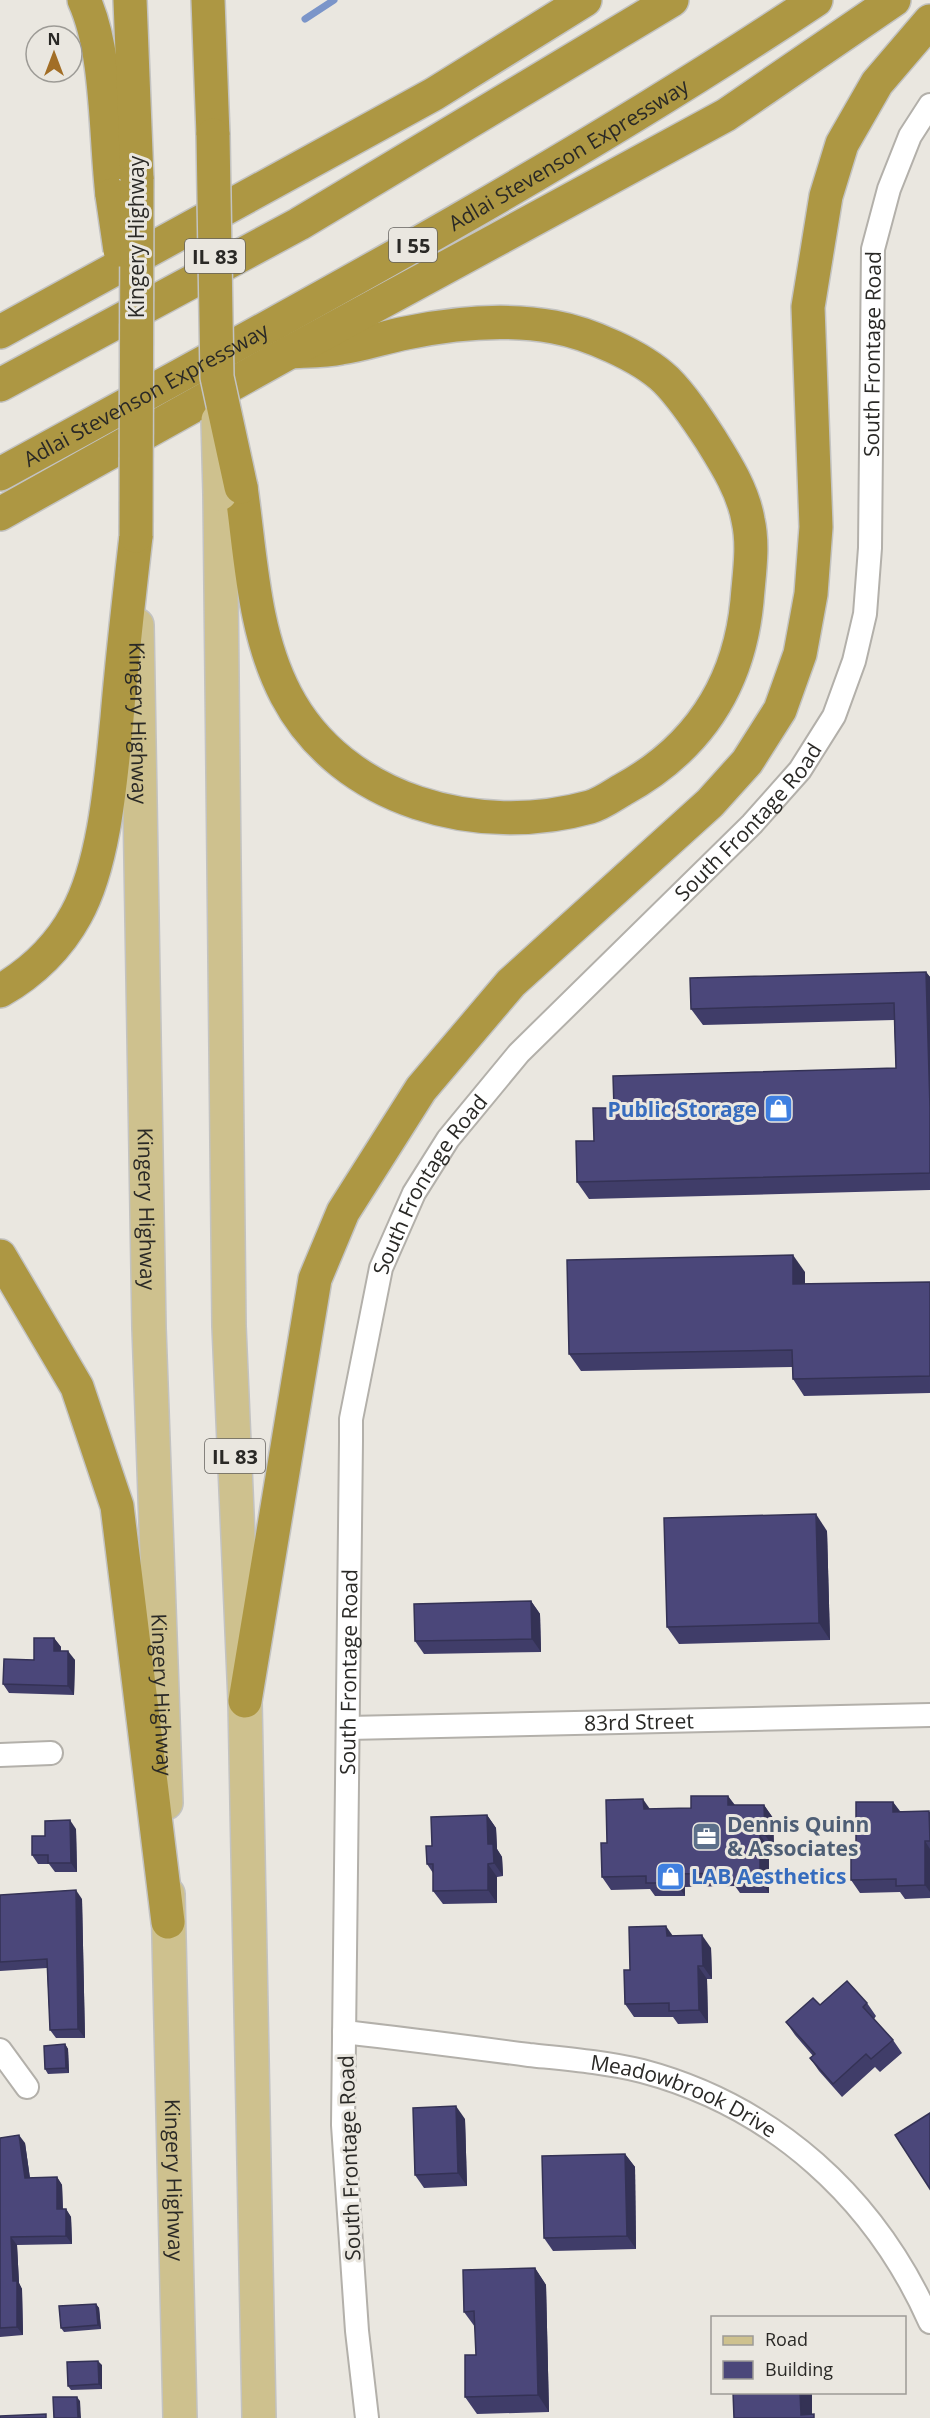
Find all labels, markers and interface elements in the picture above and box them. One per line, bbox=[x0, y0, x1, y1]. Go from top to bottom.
north arrow bbox=[24, 24, 84, 84]
text: N bbox=[47, 28, 61, 50]
street label: Adlai Stevenson Expressway bbox=[443, 72, 694, 237]
street label: Kingery Highway bbox=[122, 155, 150, 318]
road number: I 55 bbox=[389, 228, 437, 262]
road number: IL 83 bbox=[185, 239, 245, 273]
street label: South Frontage Road bbox=[857, 251, 887, 457]
street label: Adlai Stevenson Expressway bbox=[18, 316, 274, 473]
street label: Kingery Highway bbox=[123, 642, 154, 805]
street label: South Frontage Road bbox=[668, 737, 828, 907]
street label: South Frontage Road bbox=[366, 1088, 493, 1277]
shop icon: Public Storage bbox=[762, 1093, 794, 1125]
place label: Public Storage bbox=[607, 1095, 757, 1123]
street label: Kingery Highway bbox=[132, 1127, 162, 1291]
road number: IL 83 bbox=[205, 1439, 265, 1473]
street label: South Frontage Road bbox=[333, 1569, 364, 1775]
street label: Kingery Highway bbox=[145, 1613, 179, 1777]
street label: 83rd Street bbox=[584, 1706, 694, 1737]
place label: Dennis Quinn & Associates bbox=[727, 1810, 869, 1862]
office icon: Dennis Quinn & Associates bbox=[690, 1820, 722, 1852]
shop icon: LAB Aesthetics bbox=[654, 1860, 686, 1892]
place label: LAB Aesthetics bbox=[691, 1862, 846, 1890]
street label: Meadowbrook Drive bbox=[589, 2048, 783, 2143]
street label: South Frontage Road bbox=[331, 2055, 367, 2261]
street label: Kingery Highway bbox=[159, 2098, 190, 2262]
legend bbox=[711, 2316, 906, 2394]
text: Road bbox=[765, 2327, 808, 2351]
text: Building bbox=[765, 2357, 833, 2381]

